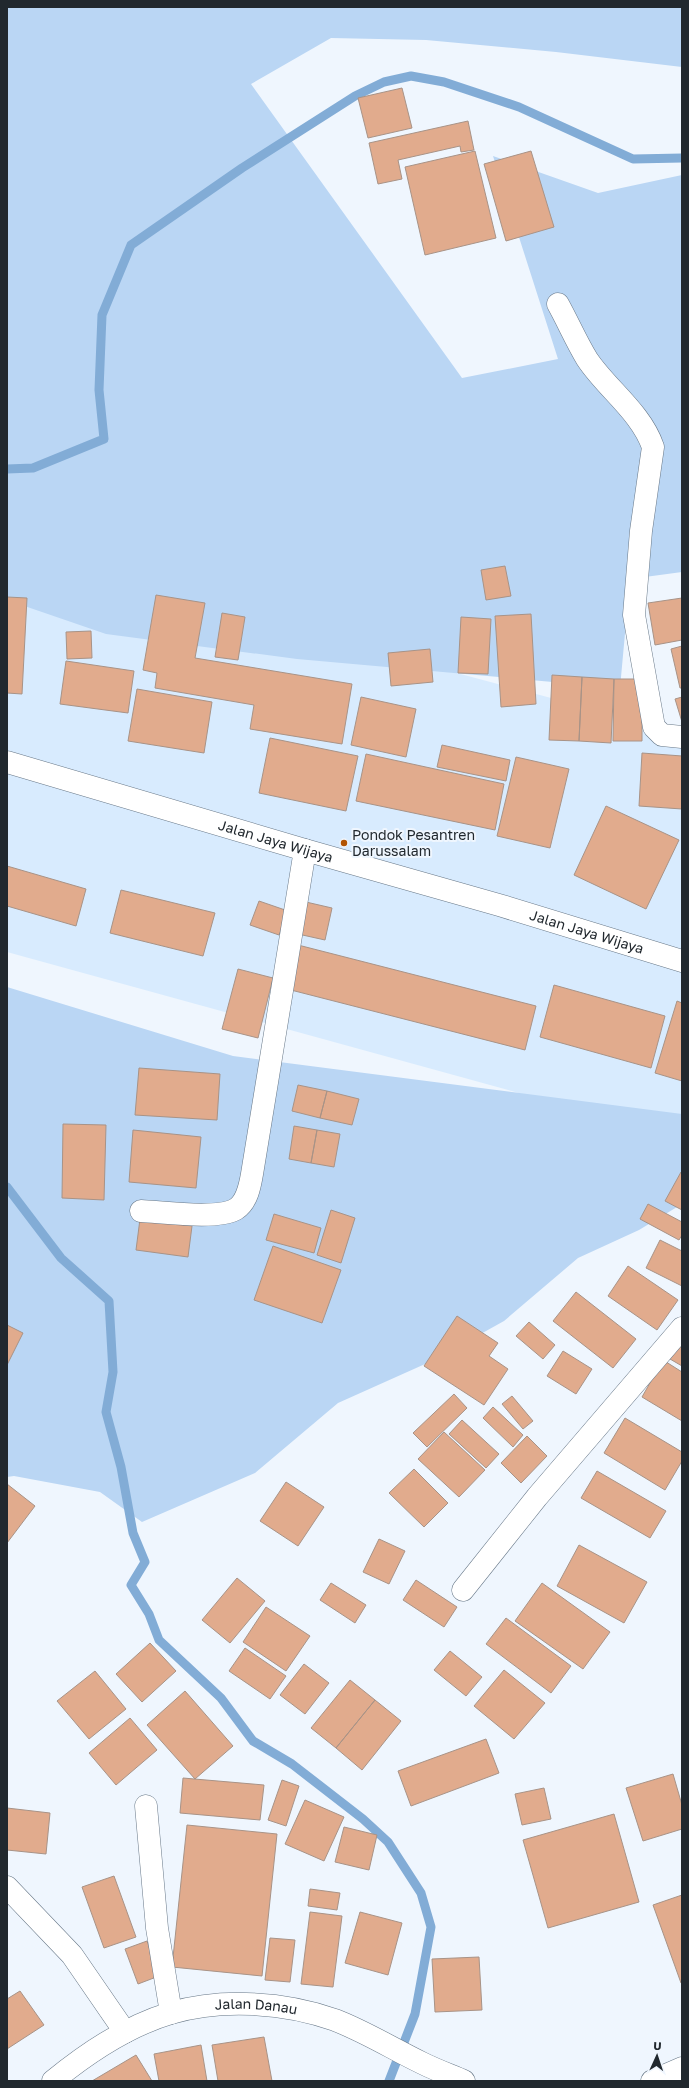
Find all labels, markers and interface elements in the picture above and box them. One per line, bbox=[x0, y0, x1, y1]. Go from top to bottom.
street label: Jalan Jaya Wijaya bbox=[216, 816, 335, 865]
place label: Pondok Pesantren Darussalam bbox=[352, 826, 475, 859]
marker: Pondok Pesantren Darussalam bbox=[339, 838, 349, 848]
street label: Jalan Jaya Wijaya bbox=[528, 906, 646, 957]
street label: Jalan Danau bbox=[214, 1995, 299, 2017]
north arrow bbox=[637, 2036, 677, 2076]
text: U bbox=[653, 2039, 662, 2052]

